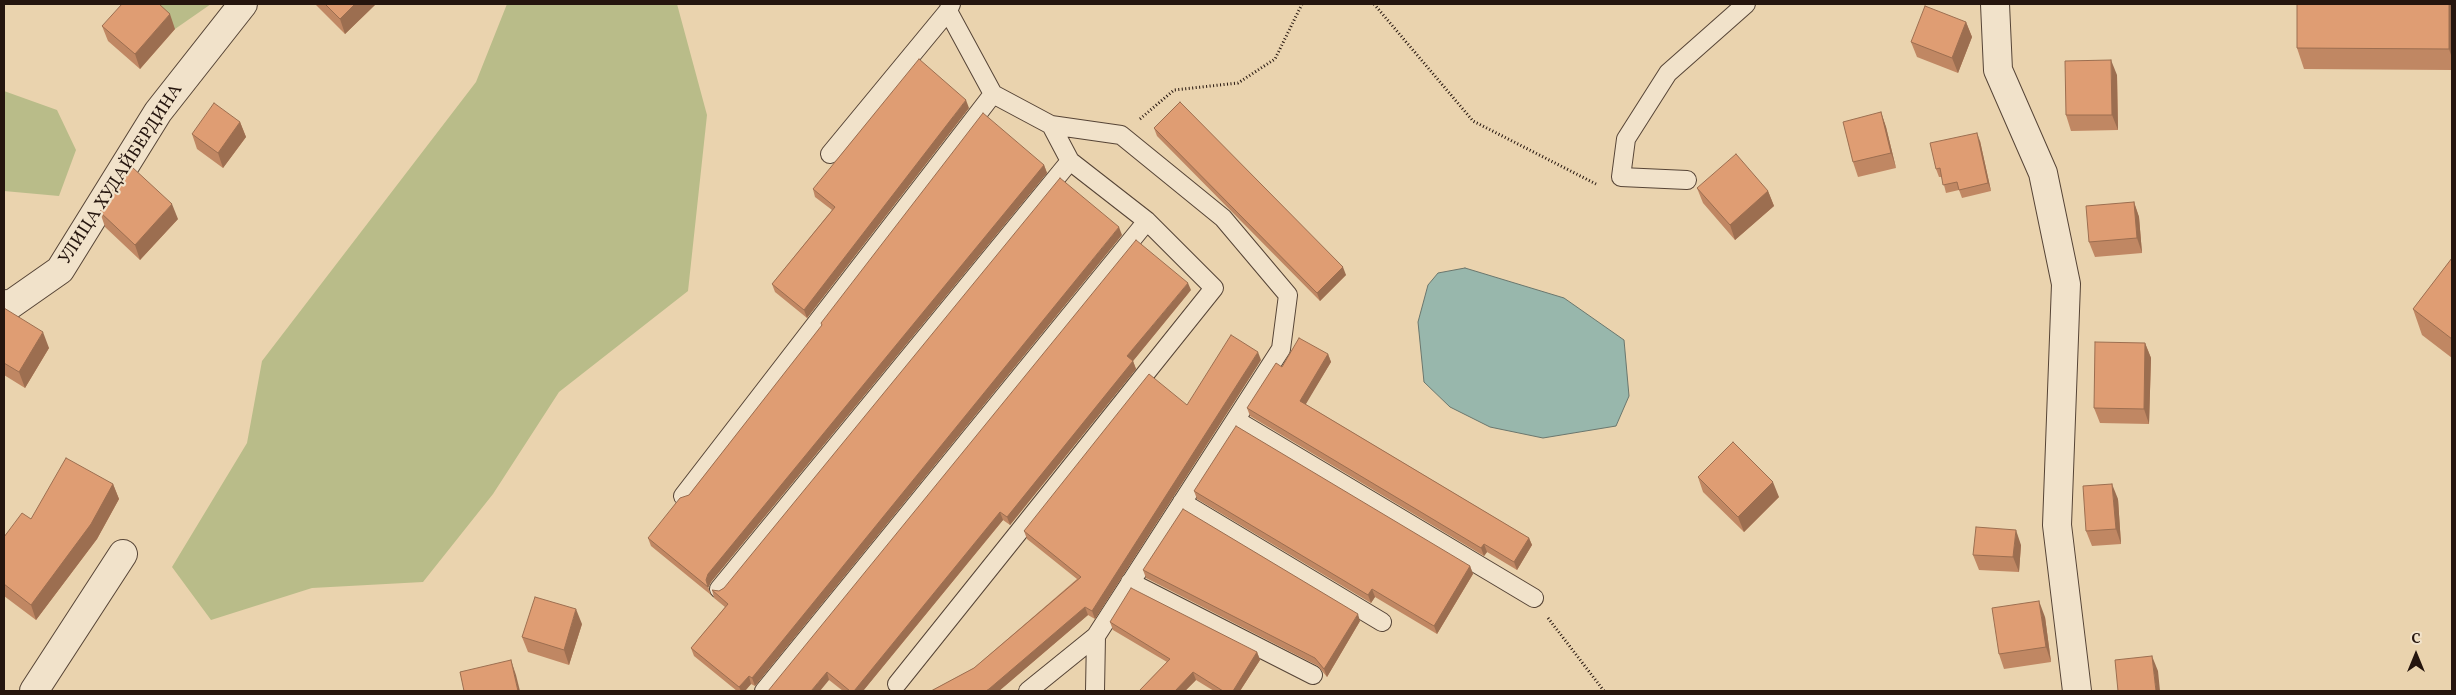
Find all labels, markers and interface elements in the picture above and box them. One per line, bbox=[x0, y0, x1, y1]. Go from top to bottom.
street label: УЛИЦА ХУДАЙБЕРДИНА bbox=[56, 81, 188, 269]
north arrow bbox=[2391, 630, 2441, 680]
text: С bbox=[2411, 630, 2421, 649]

